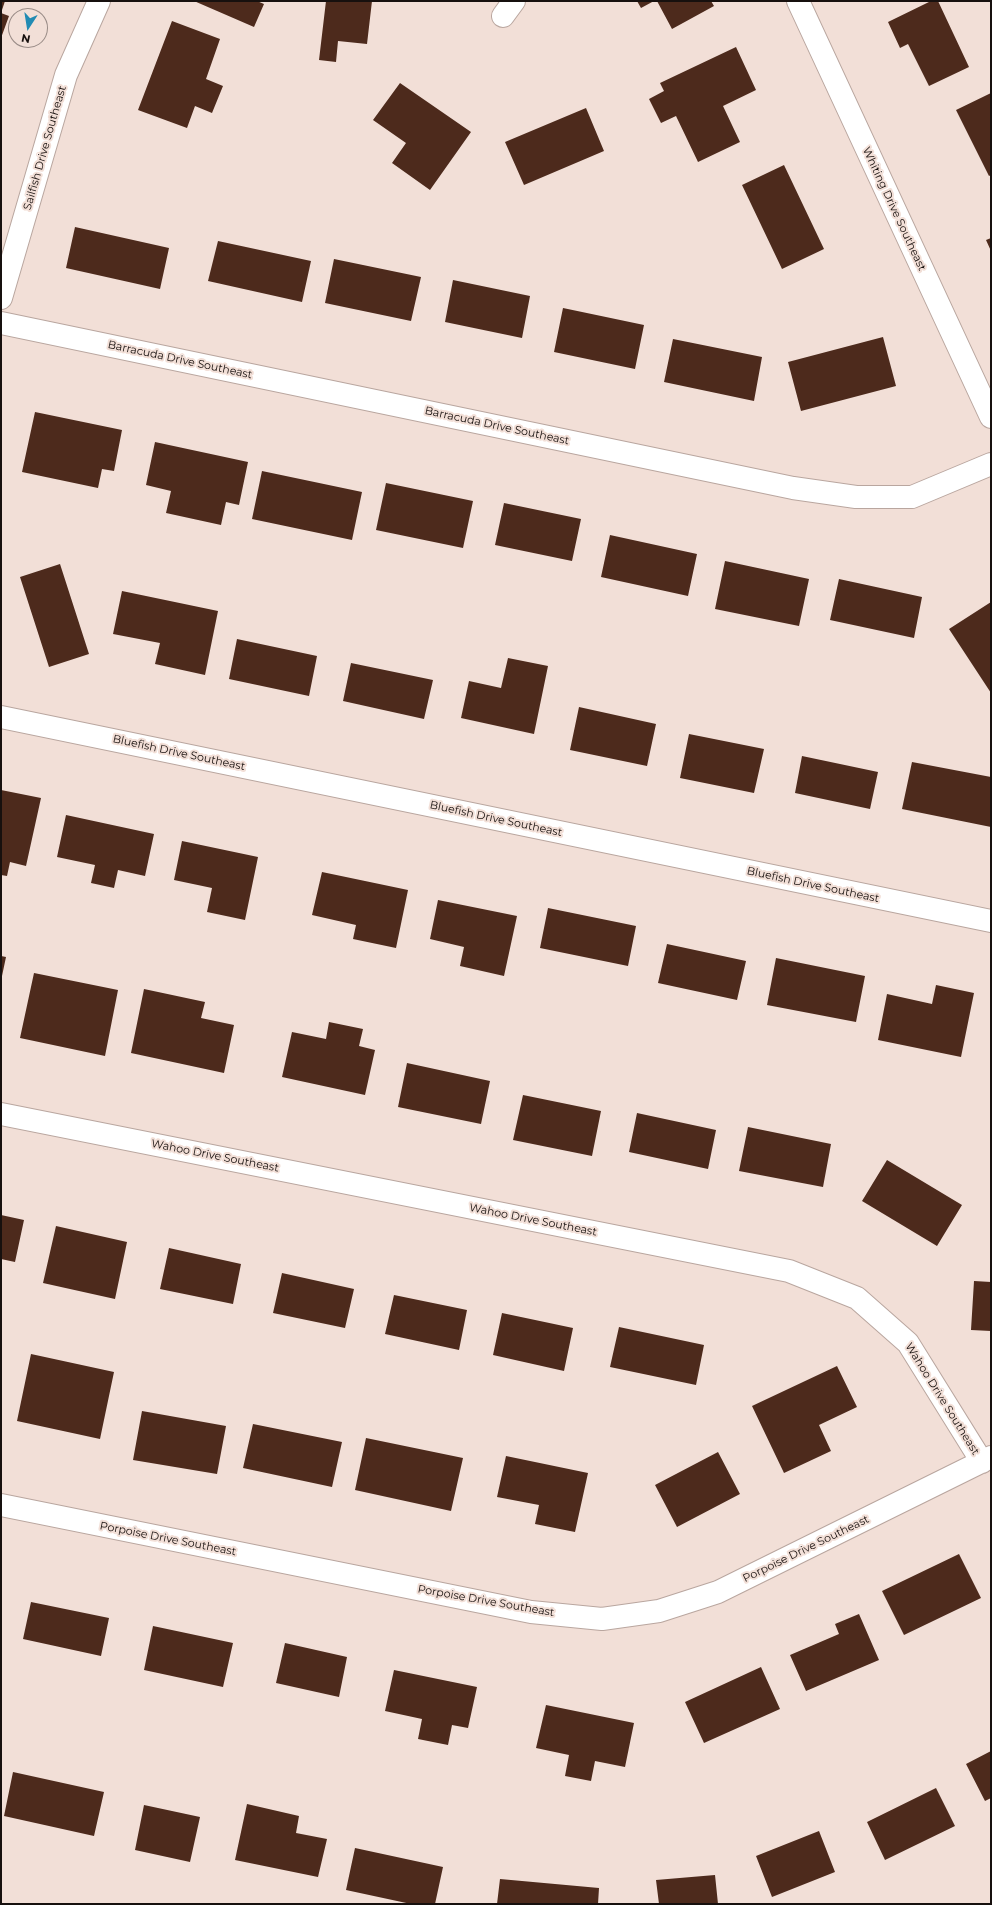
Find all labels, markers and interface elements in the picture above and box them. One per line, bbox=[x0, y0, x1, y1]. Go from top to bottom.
north arrow bbox=[8, 8, 48, 48]
text: N bbox=[20, 31, 32, 47]
street label: Sailfish Drive Southeast bbox=[21, 84, 69, 212]
street label: Whiting Drive Southeast bbox=[859, 145, 929, 273]
street label: Barracuda Drive Southeast bbox=[107, 338, 253, 382]
street label: Barracuda Drive Southeast bbox=[424, 404, 570, 448]
street label: Bluefish Drive Southeast bbox=[112, 732, 246, 774]
street label: Bluefish Drive Southeast bbox=[429, 798, 563, 840]
street label: Bluefish Drive Southeast bbox=[746, 864, 880, 906]
street label: Wahoo Drive Southeast bbox=[150, 1137, 280, 1175]
street label: Wahoo Drive Southeast bbox=[468, 1201, 598, 1239]
street label: Wahoo Drive Southeast bbox=[902, 1341, 982, 1457]
street label: Porpoise Drive Southeast bbox=[741, 1513, 871, 1585]
street label: Porpoise Drive Southeast bbox=[99, 1519, 237, 1559]
street label: Porpoise Drive Southeast bbox=[417, 1582, 555, 1620]

